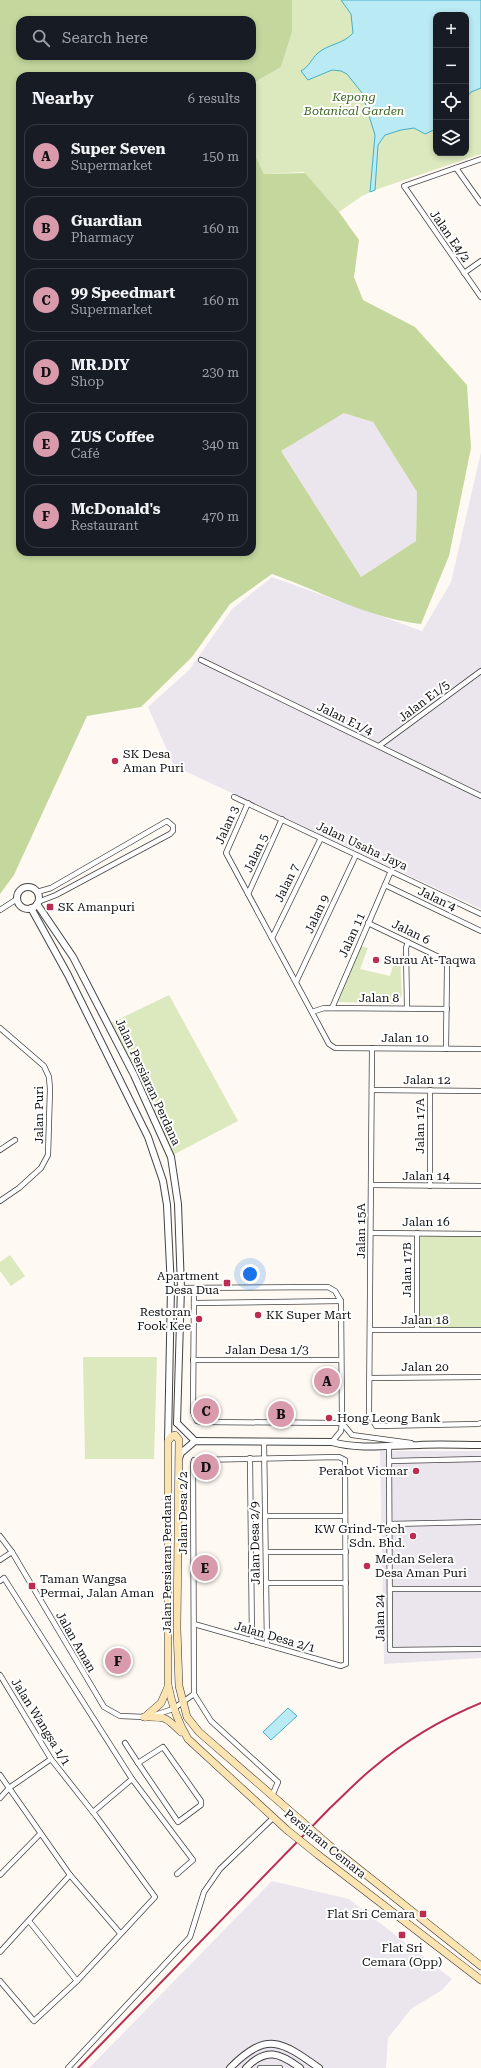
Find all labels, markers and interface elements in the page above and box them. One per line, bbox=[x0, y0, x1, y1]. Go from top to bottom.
map controls bbox=[433, 12, 469, 156]
button: + bbox=[433, 12, 469, 48]
search box bbox=[16, 16, 256, 60]
icon: search bbox=[30, 27, 52, 49]
text: Search here bbox=[62, 29, 148, 47]
button: − bbox=[433, 48, 469, 84]
button: locate bbox=[433, 84, 469, 120]
text: Nearby bbox=[32, 88, 94, 108]
park label: Kepong Botanical Garden bbox=[303, 90, 404, 118]
text: 6 results bbox=[188, 91, 240, 106]
button: layers bbox=[433, 120, 469, 156]
text: Super Seven bbox=[71, 140, 166, 158]
text: A bbox=[41, 149, 51, 164]
text: 150 m bbox=[202, 149, 239, 164]
text: Supermarket bbox=[71, 158, 152, 173]
street label: Jalan E4/2 bbox=[427, 207, 473, 265]
text: Guardian bbox=[71, 212, 142, 230]
text: B bbox=[41, 221, 51, 236]
text: 160 m bbox=[202, 221, 239, 236]
text: Pharmacy bbox=[71, 230, 134, 245]
text: 99 Speedmart bbox=[71, 284, 175, 302]
text: C bbox=[41, 293, 51, 308]
text: 160 m bbox=[202, 293, 239, 308]
text: Supermarket bbox=[71, 302, 152, 317]
text: MR.DIY bbox=[71, 356, 130, 374]
text: D bbox=[41, 365, 51, 380]
text: 230 m bbox=[202, 365, 239, 380]
text: Shop bbox=[71, 374, 104, 389]
text: ZUS Coffee bbox=[71, 428, 154, 446]
text: E bbox=[42, 437, 50, 452]
text: 340 m bbox=[202, 437, 239, 452]
text: Café bbox=[71, 446, 100, 461]
text: McDonald's bbox=[71, 500, 160, 518]
text: F bbox=[42, 509, 50, 524]
text: 470 m bbox=[202, 509, 239, 524]
text: Restaurant bbox=[71, 518, 139, 533]
street label: Jalan E1/5 bbox=[396, 677, 452, 725]
street label: Jalan E1/4 bbox=[315, 700, 375, 739]
place label: SK Desa Aman Puri bbox=[123, 747, 184, 775]
marker: SK Desa Aman Puri bbox=[110, 756, 120, 766]
street label: Jalan 3 bbox=[212, 803, 242, 846]
street label: Jalan Usaha Jaya bbox=[314, 819, 410, 873]
street label: Jalan 5 bbox=[241, 831, 271, 874]
street label: Jalan 7 bbox=[272, 861, 302, 904]
street label: Jalan 4 bbox=[416, 884, 459, 914]
street label: Jalan 9 bbox=[302, 892, 332, 935]
place label: SK Amanpuri bbox=[58, 900, 135, 914]
marker: SK Amanpuri bbox=[45, 902, 55, 912]
street label: Jalan 11 bbox=[336, 910, 368, 960]
street label: Jalan 6 bbox=[390, 917, 433, 947]
place label: Surau At-Taqwa bbox=[384, 953, 476, 967]
marker: Surau At-Taqwa bbox=[371, 955, 381, 965]
street label: Jalan 8 bbox=[359, 991, 400, 1005]
street label: Jalan Persiaran Perdana bbox=[112, 1016, 184, 1148]
street label: Jalan 10 bbox=[381, 1031, 429, 1045]
street label: Jalan 12 bbox=[403, 1073, 451, 1087]
street label: Jalan Puri bbox=[32, 1086, 46, 1144]
street label: Jalan 17A bbox=[413, 1097, 427, 1154]
street label: Jalan 14 bbox=[402, 1169, 450, 1183]
street label: Jalan 15A bbox=[354, 1202, 368, 1259]
street label: Jalan 16 bbox=[402, 1215, 450, 1229]
street label: Jalan 17B bbox=[400, 1242, 414, 1298]
your location bbox=[240, 1264, 260, 1284]
place label: Apartment Desa Dua bbox=[157, 1269, 220, 1297]
marker: Apartment Desa Dua bbox=[222, 1278, 232, 1288]
place label: Restoran Fook Kee bbox=[137, 1305, 191, 1333]
place label: KK Super Mart bbox=[266, 1308, 352, 1322]
marker: KK Super Mart bbox=[253, 1310, 263, 1320]
street label: Jalan 18 bbox=[401, 1313, 449, 1327]
marker: Restoran Fook Kee bbox=[194, 1314, 204, 1324]
street label: Jalan Desa 1/3 bbox=[225, 1343, 309, 1357]
street label: Jalan 20 bbox=[401, 1360, 449, 1374]
pin: A bbox=[314, 1366, 340, 1396]
pin: C bbox=[193, 1396, 219, 1426]
pin: B bbox=[268, 1399, 294, 1429]
place label: Hong Leong Bank bbox=[337, 1411, 441, 1425]
marker: Hong Leong Bank bbox=[324, 1413, 334, 1423]
pin: D bbox=[193, 1452, 219, 1482]
place label: Perabot Vicmar bbox=[319, 1464, 408, 1478]
marker: Perabot Vicmar bbox=[411, 1466, 421, 1476]
street label: Jalan Desa 2/2 bbox=[176, 1471, 190, 1555]
street label: Jalan Persiaran Perdana bbox=[160, 1494, 174, 1633]
street label: Jalan Desa 2/9 bbox=[247, 1501, 263, 1585]
place label: KW Grind-Tech Sdn. Bhd. bbox=[314, 1522, 405, 1550]
marker: KW Grind-Tech Sdn. Bhd. bbox=[408, 1531, 418, 1541]
place label: Medan Selera Desa Aman Puri bbox=[375, 1552, 467, 1580]
pin: E bbox=[192, 1553, 218, 1583]
marker: Medan Selera Desa Aman Puri bbox=[362, 1561, 372, 1571]
place label: Taman Wangsa Permai, Jalan Aman bbox=[40, 1572, 154, 1600]
marker: Taman Wangsa Permai, Jalan Aman bbox=[27, 1581, 37, 1591]
street label: Jalan 24 bbox=[373, 1594, 387, 1642]
street label: Jalan Aman bbox=[53, 1609, 99, 1675]
street label: Jalan Desa 2/1 bbox=[233, 1619, 317, 1655]
pin: F bbox=[105, 1646, 131, 1676]
street label: Jalan Wangsa 1/1 bbox=[8, 1676, 74, 1768]
street label: Persiaran Cemara bbox=[281, 1807, 369, 1882]
place label: Flat Sri Cemara bbox=[327, 1907, 415, 1921]
marker: Flat Sri Cemara bbox=[418, 1909, 428, 1919]
marker: Flat Sri Cemara (Opp) bbox=[397, 1930, 407, 1940]
place label: Flat Sri Cemara (Opp) bbox=[362, 1941, 442, 1969]

